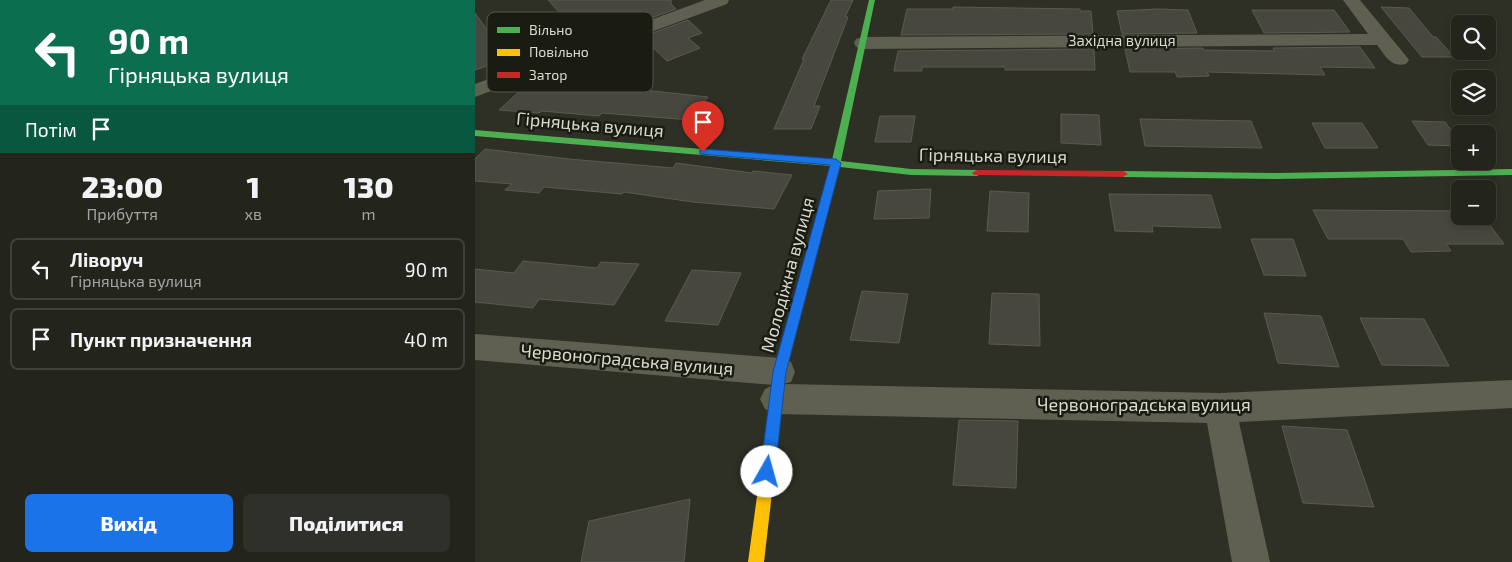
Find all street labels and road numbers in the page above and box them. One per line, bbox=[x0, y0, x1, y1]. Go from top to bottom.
street label: Західна вулиця bbox=[1068, 31, 1176, 50]
street label: Гірняцька вулиця bbox=[515, 107, 665, 141]
street label: Гірняцька вулиця bbox=[919, 143, 1067, 167]
street label: Молодіжна вулиця bbox=[756, 195, 818, 355]
street label: Червоноградська вулиця bbox=[520, 339, 734, 379]
street label: Червоноградська вулиця bbox=[1037, 393, 1251, 415]

